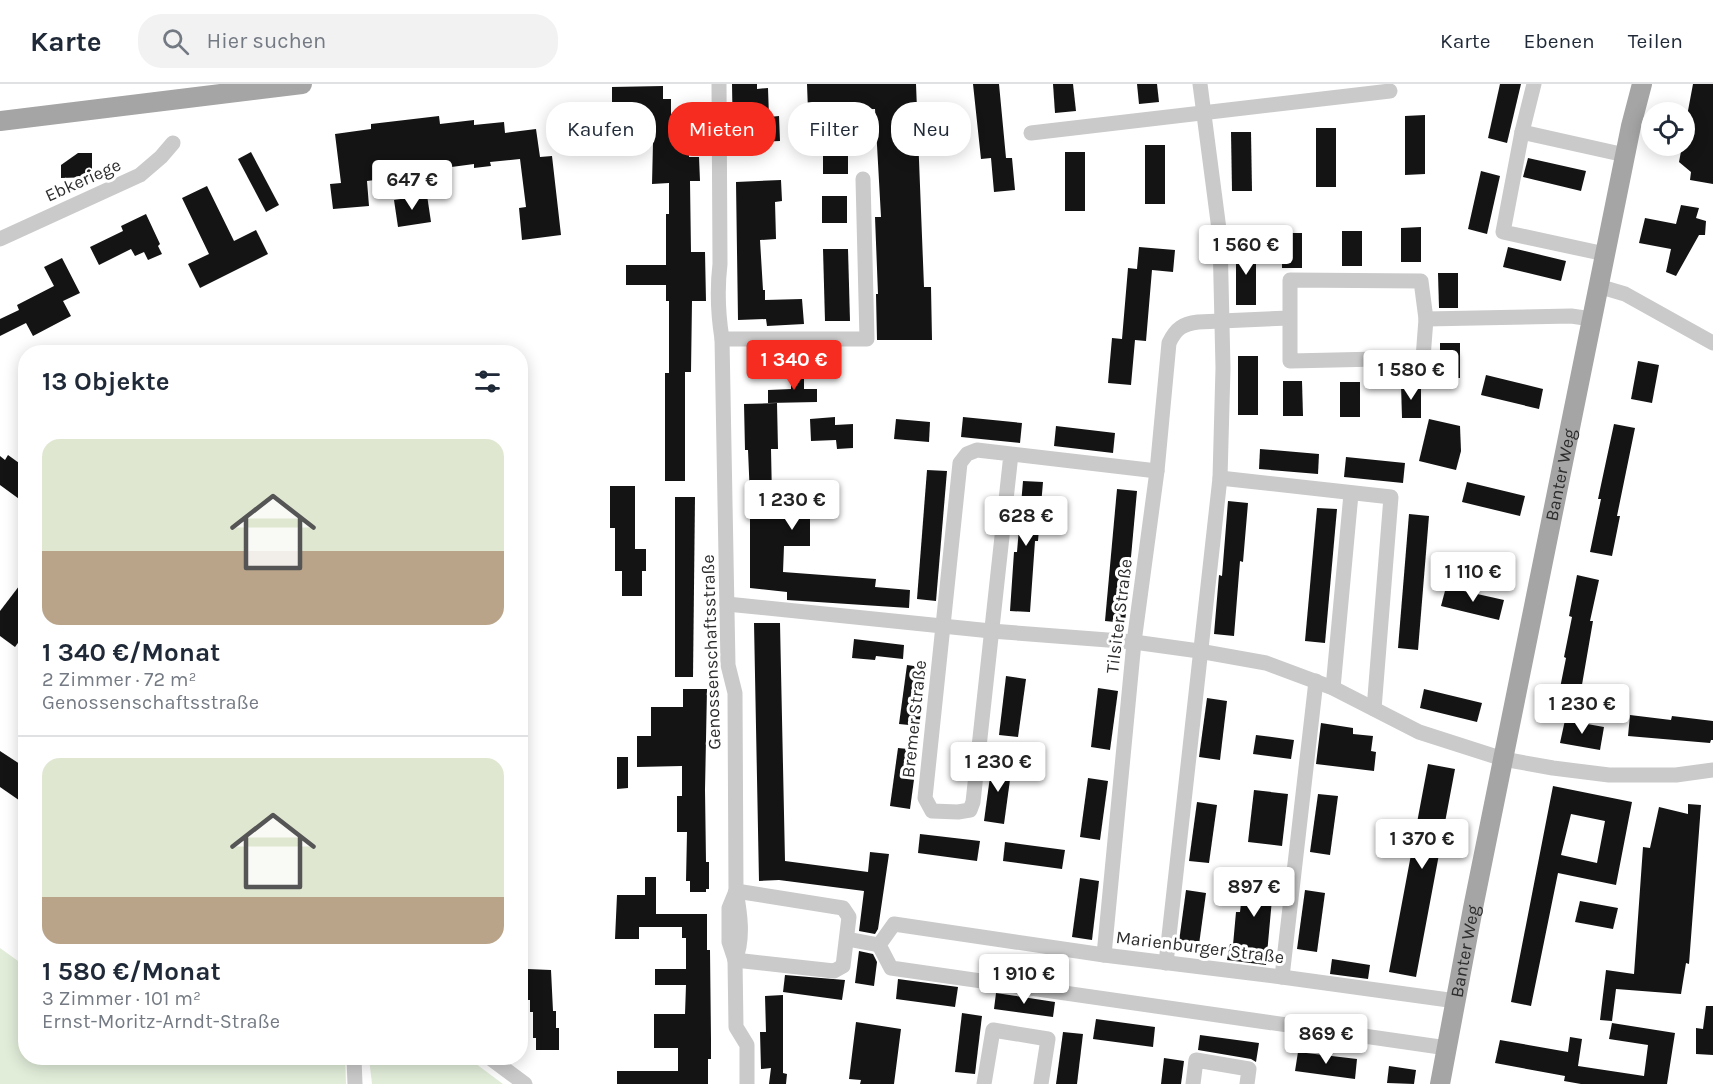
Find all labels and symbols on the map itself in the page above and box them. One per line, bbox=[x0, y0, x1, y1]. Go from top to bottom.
street label: Ebkeriege bbox=[42, 154, 124, 206]
pin: 647 € bbox=[370, 160, 454, 211]
pin: 1 560 € bbox=[1191, 225, 1301, 276]
pin: 1 340 € bbox=[739, 340, 849, 391]
pin: 1 580 € bbox=[1356, 350, 1466, 401]
street label: Banter Weg bbox=[1540, 427, 1581, 523]
pin: 1 230 € bbox=[737, 480, 847, 531]
pin: 628 € bbox=[984, 496, 1068, 547]
pin: 1 110 € bbox=[1418, 552, 1528, 603]
street label: Genossenschaftsstraße bbox=[697, 554, 725, 750]
street label: Tilsiter Straße bbox=[1101, 557, 1137, 675]
street label: Bremer Straße bbox=[897, 659, 931, 779]
pin: 1 230 € bbox=[1527, 684, 1637, 735]
pin: 1 230 € bbox=[943, 742, 1053, 793]
pin: 1 370 € bbox=[1367, 819, 1477, 870]
pin: 897 € bbox=[1212, 867, 1296, 918]
street label: Banter Weg bbox=[1445, 903, 1484, 999]
street label: Marienburger Straße bbox=[1115, 926, 1285, 968]
pin: 1 910 € bbox=[969, 954, 1079, 1005]
pin: 869 € bbox=[1284, 1014, 1368, 1065]

